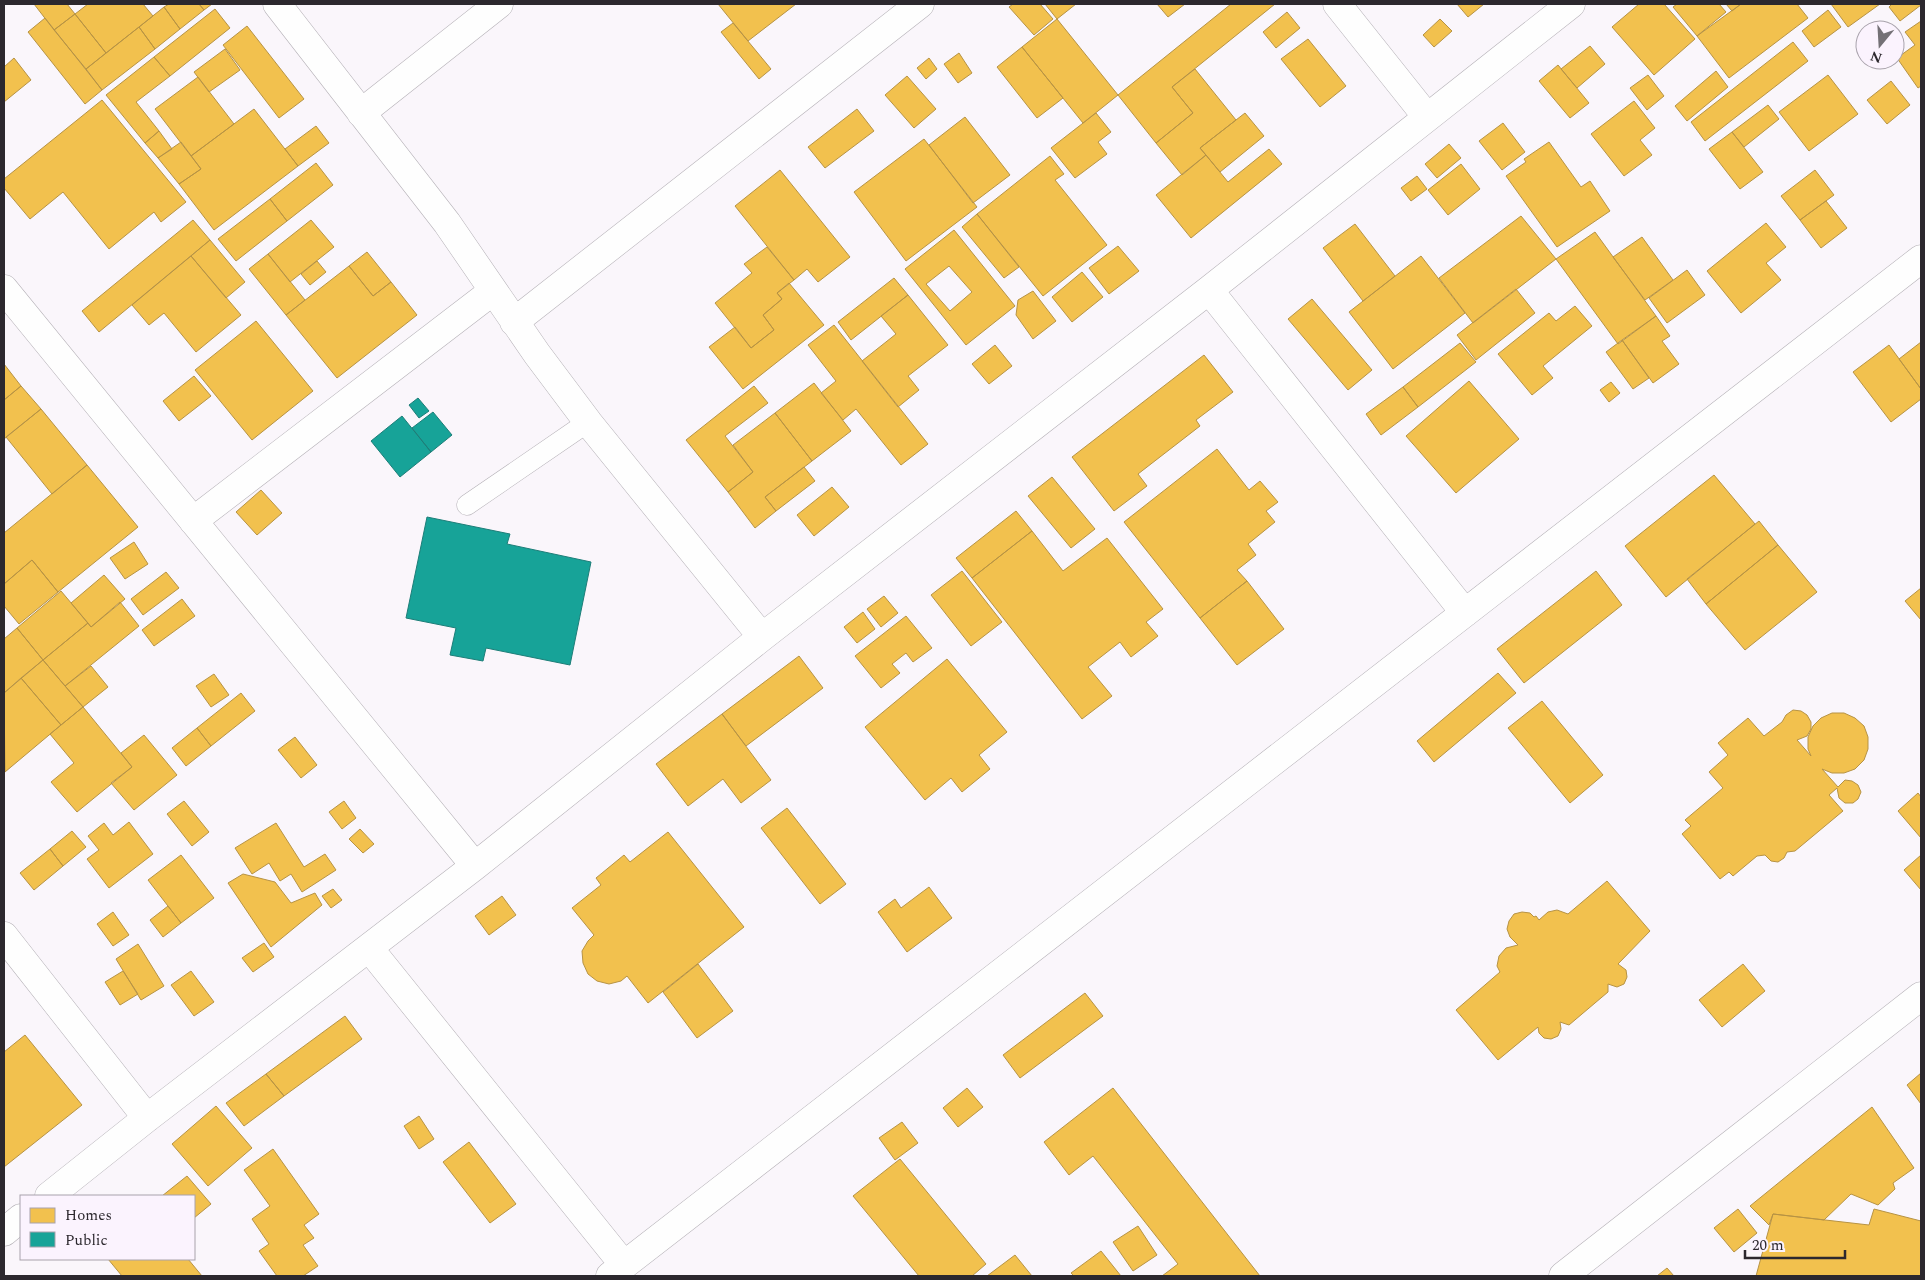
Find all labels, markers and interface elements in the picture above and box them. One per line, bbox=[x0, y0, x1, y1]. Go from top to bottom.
north arrow bbox=[1855, 20, 1905, 70]
text: N bbox=[1867, 45, 1885, 69]
legend bbox=[20, 1195, 195, 1260]
text: Homes bbox=[65, 1204, 112, 1227]
scale bar bbox=[1745, 1228, 1845, 1260]
text: Public bbox=[65, 1229, 108, 1252]
text: 20 m bbox=[1752, 1234, 1784, 1257]

